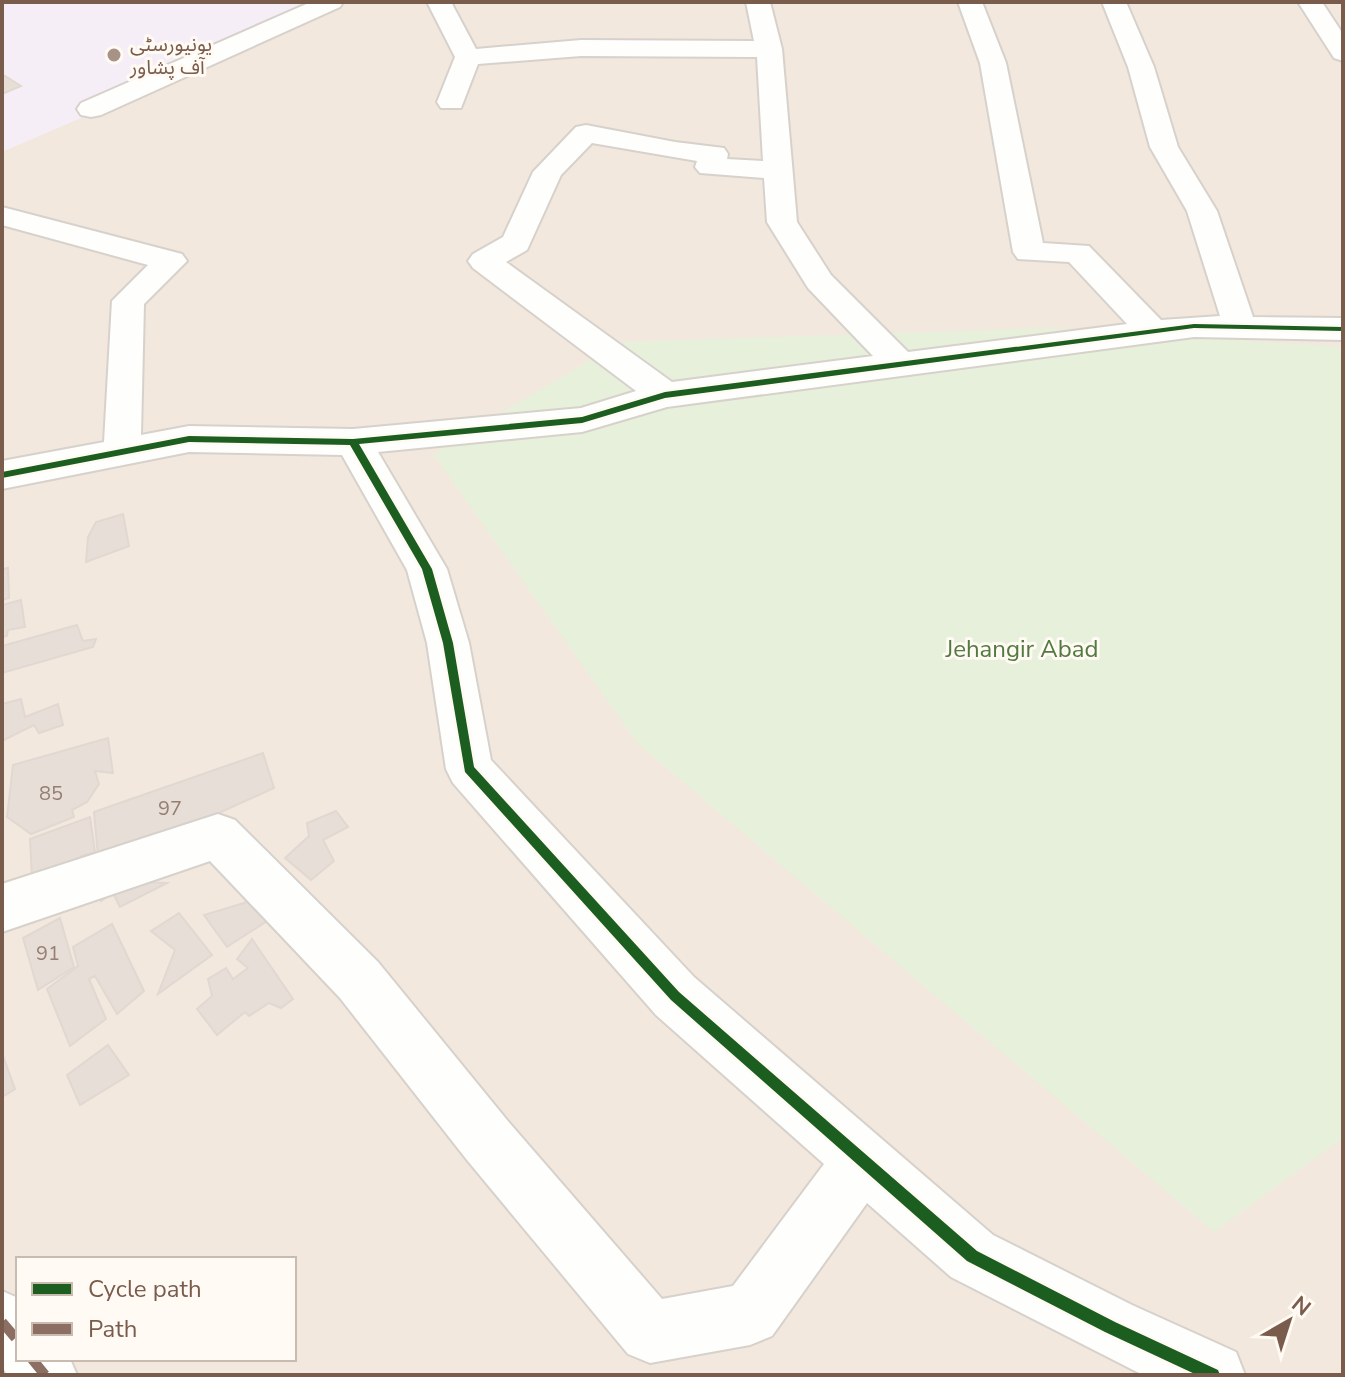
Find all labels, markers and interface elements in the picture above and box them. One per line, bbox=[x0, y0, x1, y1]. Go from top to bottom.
place label: یونیورسٹی آف پشاور bbox=[129, 31, 212, 81]
marker: یونیورسٹی آف پشاور bbox=[105, 46, 123, 64]
park label: Jehangir Abad bbox=[944, 633, 1099, 665]
house number: 85 bbox=[39, 780, 63, 807]
house number: 97 bbox=[158, 795, 182, 822]
house number: 91 bbox=[36, 940, 60, 967]
legend bbox=[16, 1257, 296, 1361]
text: Cycle path bbox=[88, 1273, 202, 1305]
north arrow bbox=[1249, 1281, 1329, 1361]
text: N bbox=[1285, 1289, 1317, 1323]
text: Path bbox=[88, 1313, 137, 1345]

